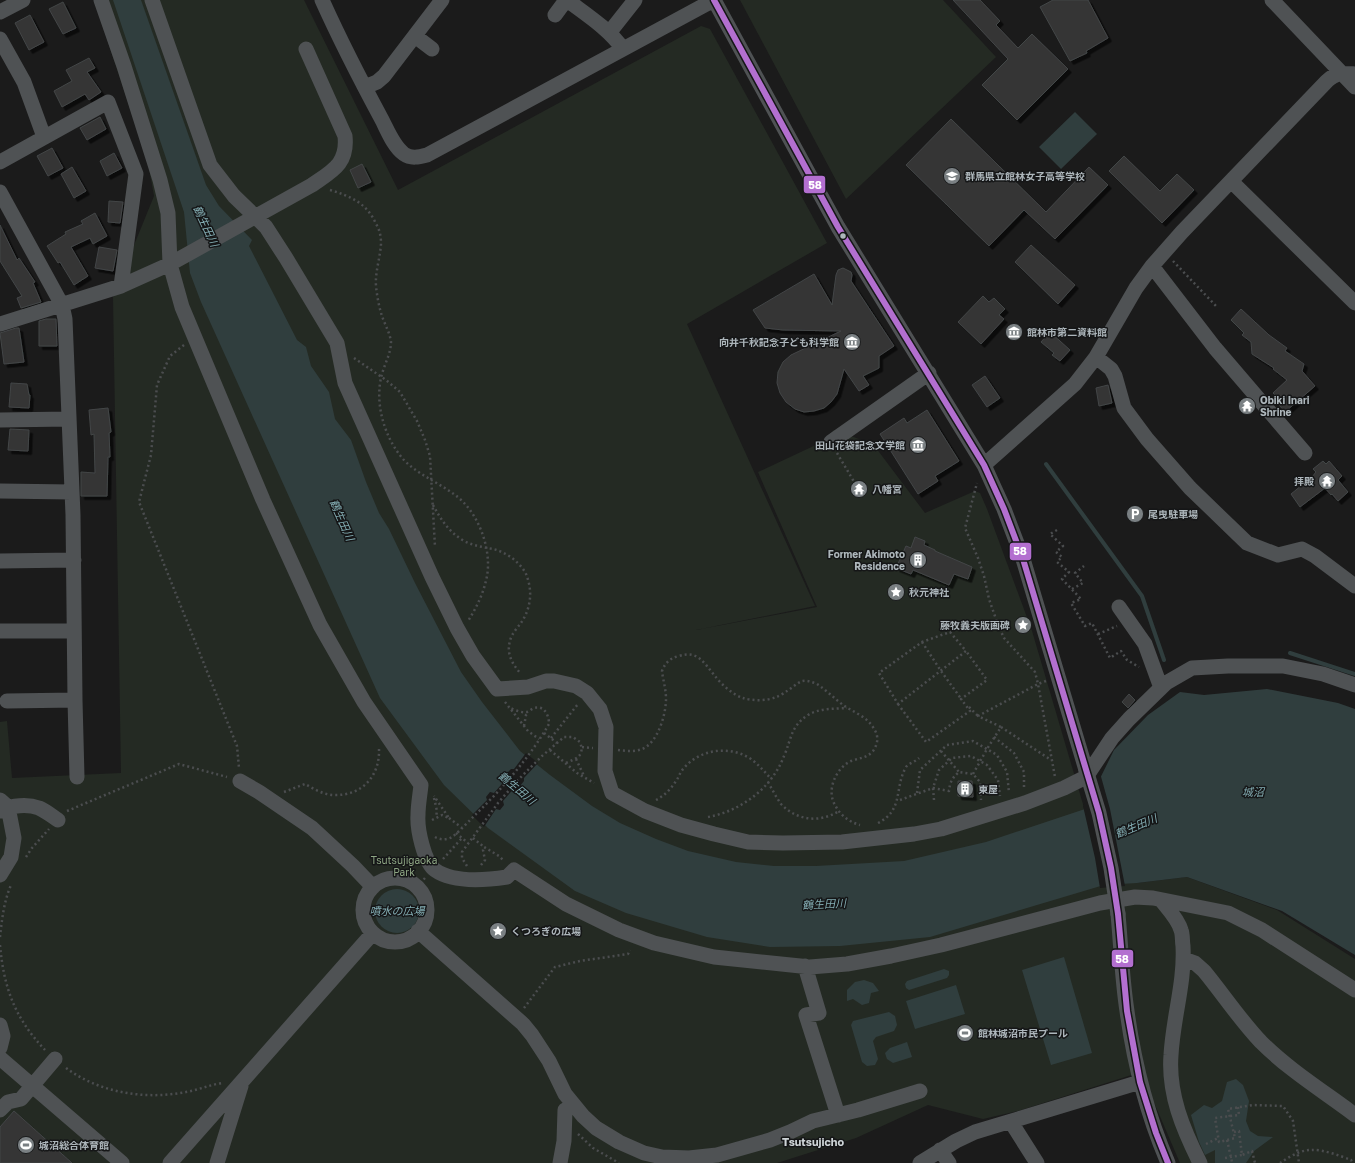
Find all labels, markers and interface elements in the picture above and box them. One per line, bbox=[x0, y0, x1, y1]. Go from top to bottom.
school or university icon: 群馬県立館林女子高等学校 bbox=[942, 166, 962, 186]
place label: 群馬県立館林女子高等学校 bbox=[965, 170, 1085, 182]
line badge: 58 bbox=[803, 175, 826, 194]
text: 58 bbox=[808, 178, 822, 191]
water label: 鶴生田川 bbox=[191, 203, 222, 249]
unlabelled marker bbox=[838, 231, 848, 241]
museum icon: 館林市第二資料館 bbox=[1004, 322, 1024, 342]
place label: 館林市第二資料館 bbox=[1027, 326, 1107, 338]
museum icon: 向井千秋記念子ども科学館 bbox=[842, 332, 862, 352]
place label: 向井千秋記念子ども科学館 bbox=[719, 336, 839, 348]
place label: Obiki Inari Shrine bbox=[1260, 394, 1310, 418]
temple icon: Obiki Inari Shrine bbox=[1237, 396, 1257, 416]
museum icon: 田山花袋記念文学館 bbox=[908, 435, 928, 455]
place label: 田山花袋記念文学館 bbox=[815, 439, 905, 451]
temple icon: 拝殿 bbox=[1317, 471, 1337, 491]
place label: 拝殿 bbox=[1294, 475, 1314, 487]
temple icon: 八幡宮 bbox=[849, 479, 869, 499]
place label: 八幡宮 bbox=[872, 483, 902, 495]
water label: 鶴生田川 bbox=[328, 497, 358, 543]
parking icon: 尾曳駐車場 bbox=[1125, 504, 1145, 524]
place label: 尾曳駐車場 bbox=[1148, 508, 1198, 520]
line badge: 58 bbox=[1009, 542, 1032, 561]
text: 58 bbox=[1013, 544, 1027, 557]
place label: Former Akimoto Residence bbox=[828, 548, 905, 572]
building icon: Former Akimoto Residence bbox=[908, 550, 928, 570]
place icon: 秋元神社 bbox=[886, 582, 906, 602]
place label: 秋元神社 bbox=[909, 586, 950, 598]
place icon: 藤牧義夫版画碑 bbox=[1013, 615, 1033, 635]
place label: 藤牧義夫版画碑 bbox=[940, 619, 1010, 631]
water label: 鶴生田川 bbox=[496, 768, 539, 807]
building icon: 東屋 bbox=[955, 779, 975, 799]
place label: 東屋 bbox=[978, 783, 998, 795]
water label: 城沼 bbox=[1242, 785, 1266, 798]
water label: 鶴生田川 bbox=[1113, 811, 1160, 840]
park label: Tsutsujigaoka Park bbox=[371, 854, 437, 878]
water label: 鶴生田川 bbox=[802, 896, 847, 911]
water label: 噴水の広場 bbox=[370, 904, 426, 917]
place icon: くつろぎの広場 bbox=[488, 921, 508, 941]
place label: くつろぎの広場 bbox=[511, 925, 581, 937]
line badge: 58 bbox=[1111, 949, 1134, 968]
text: 58 bbox=[1115, 952, 1129, 965]
sports icon: 館林城沼市民プール bbox=[955, 1023, 975, 1043]
place label: 館林城沼市民プール bbox=[978, 1027, 1068, 1039]
sports icon: 城沼総合体育館 bbox=[16, 1135, 36, 1155]
district label: Tsutsujicho bbox=[782, 1135, 844, 1148]
place label: 城沼総合体育館 bbox=[39, 1139, 109, 1151]

